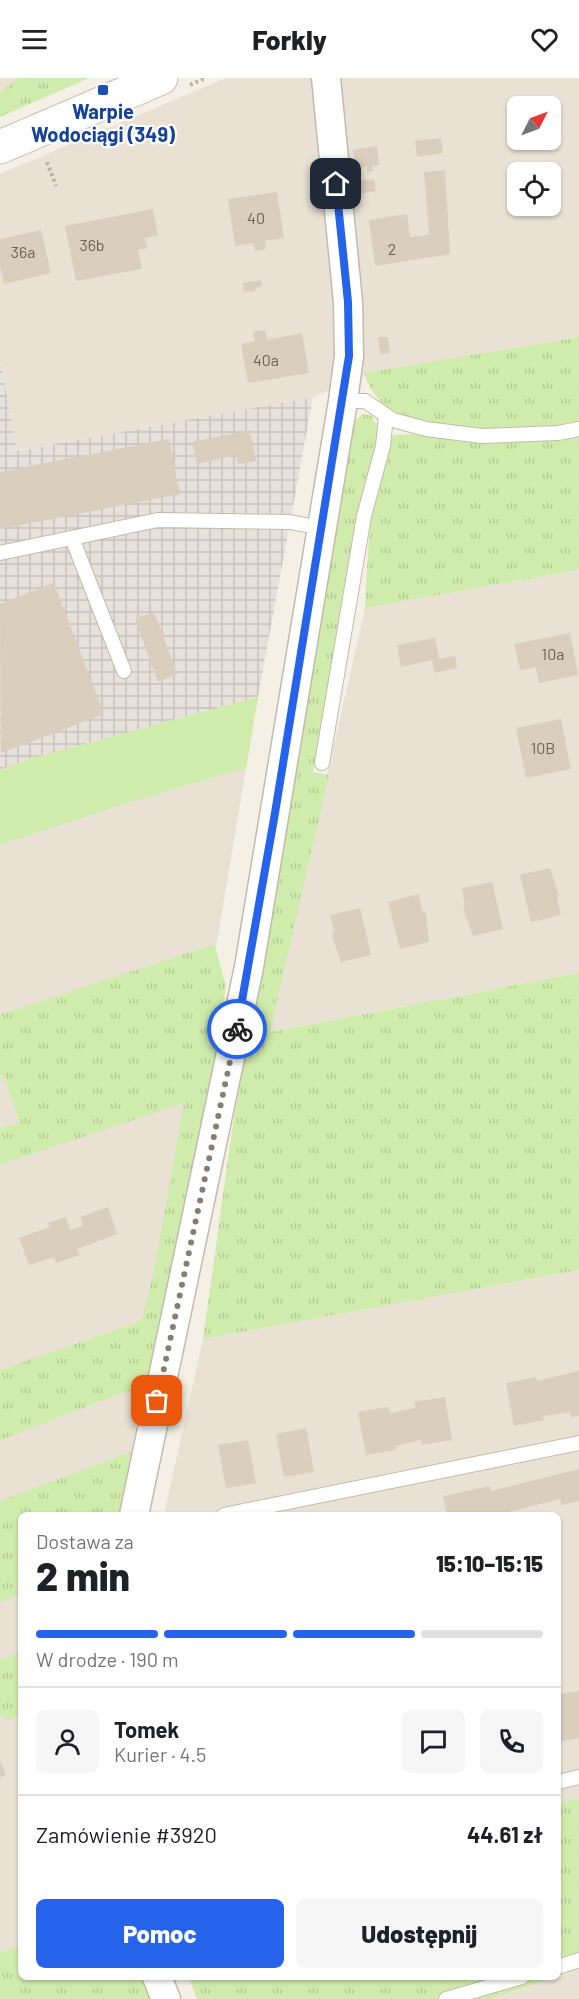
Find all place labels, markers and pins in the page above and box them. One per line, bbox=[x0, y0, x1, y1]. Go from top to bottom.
marker: Warpie Wodociągi (349) bbox=[96, 83, 110, 97]
place label: Warpie Wodociągi (349) bbox=[31, 99, 175, 146]
pin bbox=[310, 158, 361, 209]
pin bbox=[131, 1375, 182, 1426]

